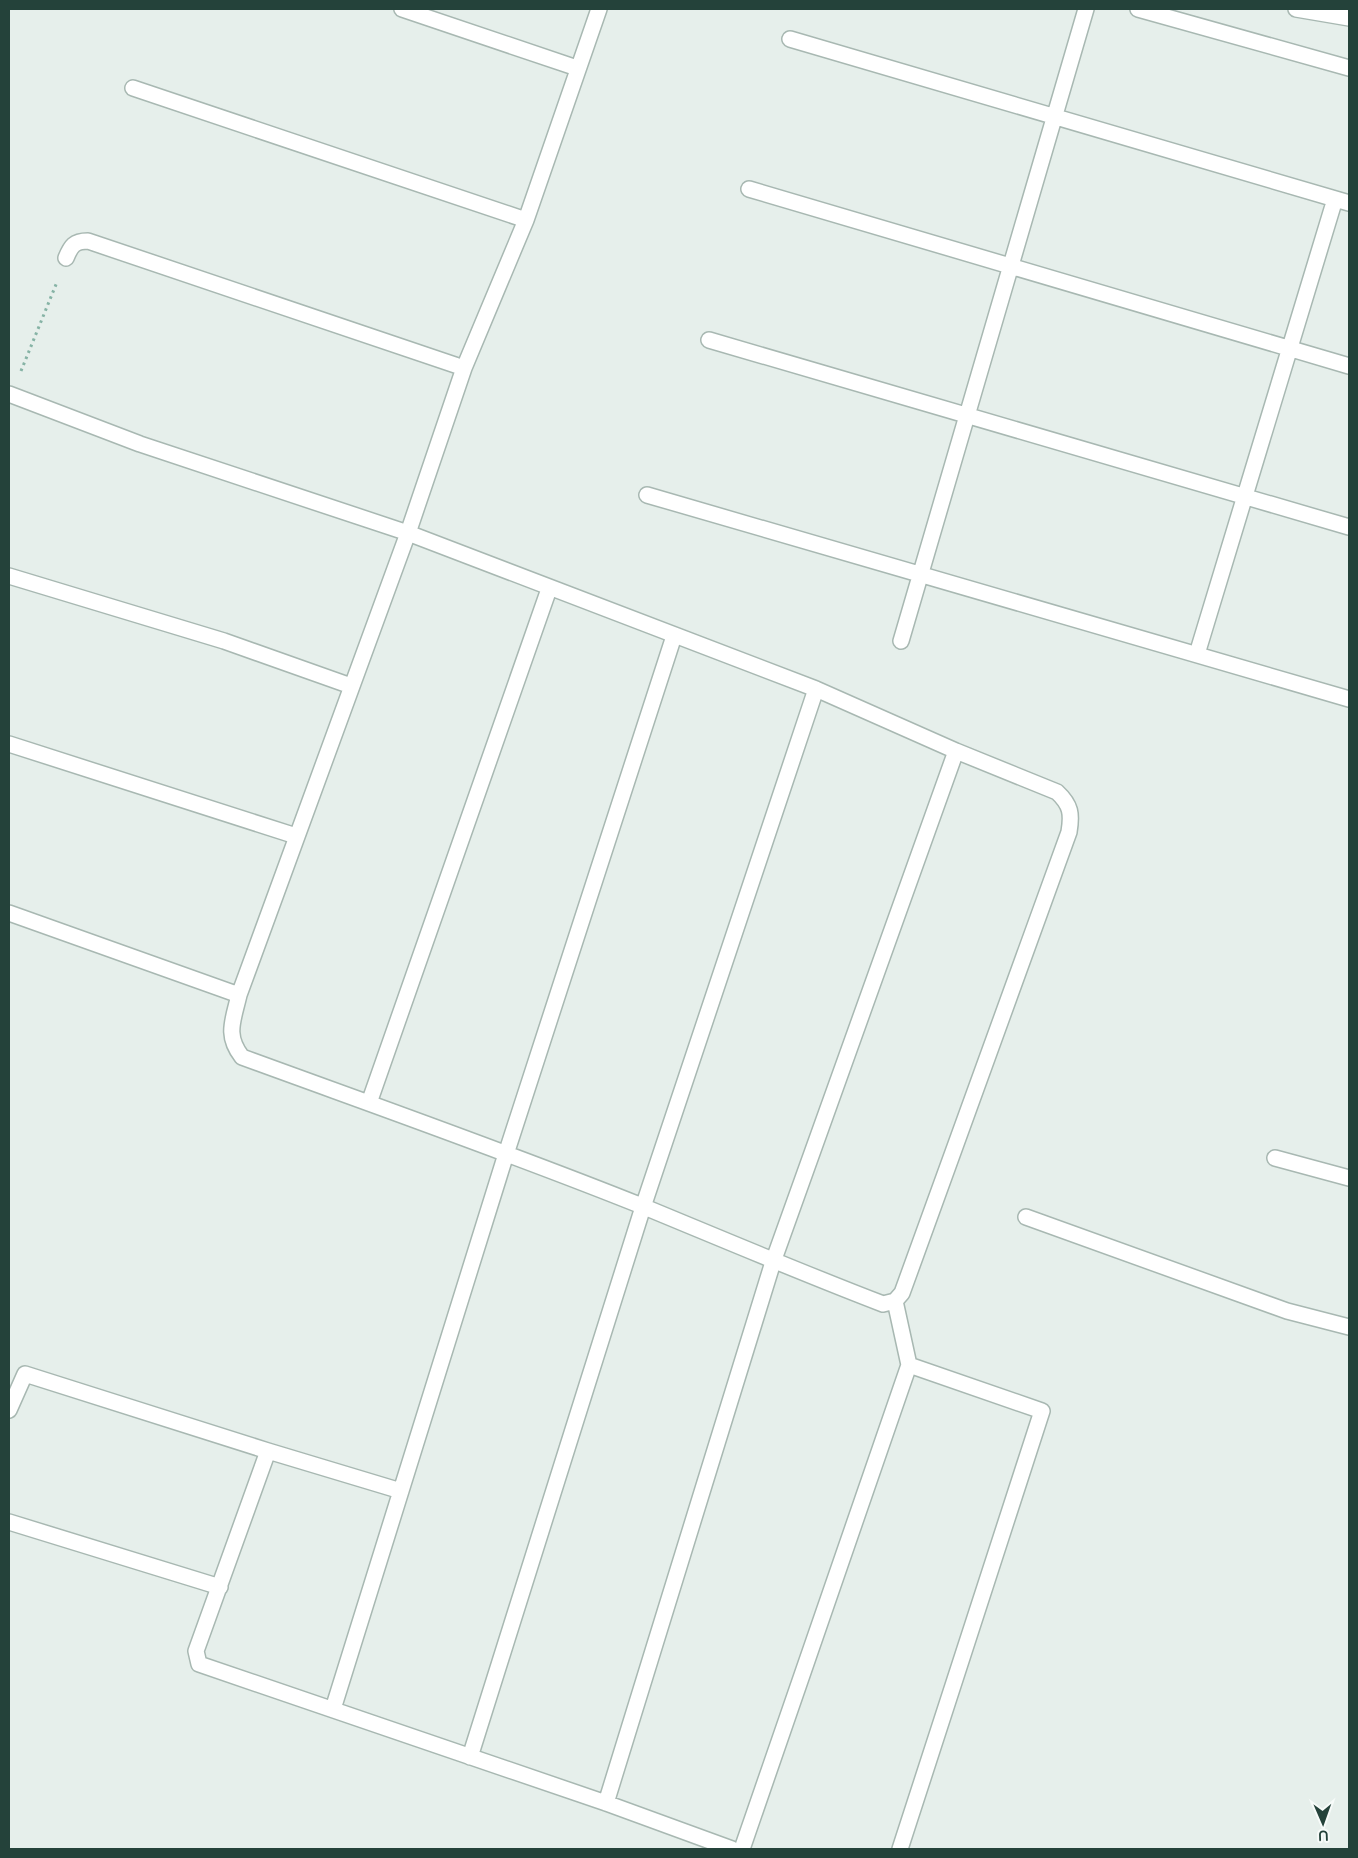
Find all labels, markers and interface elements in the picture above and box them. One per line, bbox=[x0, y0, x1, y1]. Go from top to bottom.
north arrow bbox=[1298, 1798, 1348, 1848]
text: U bbox=[1318, 1827, 1329, 1844]

